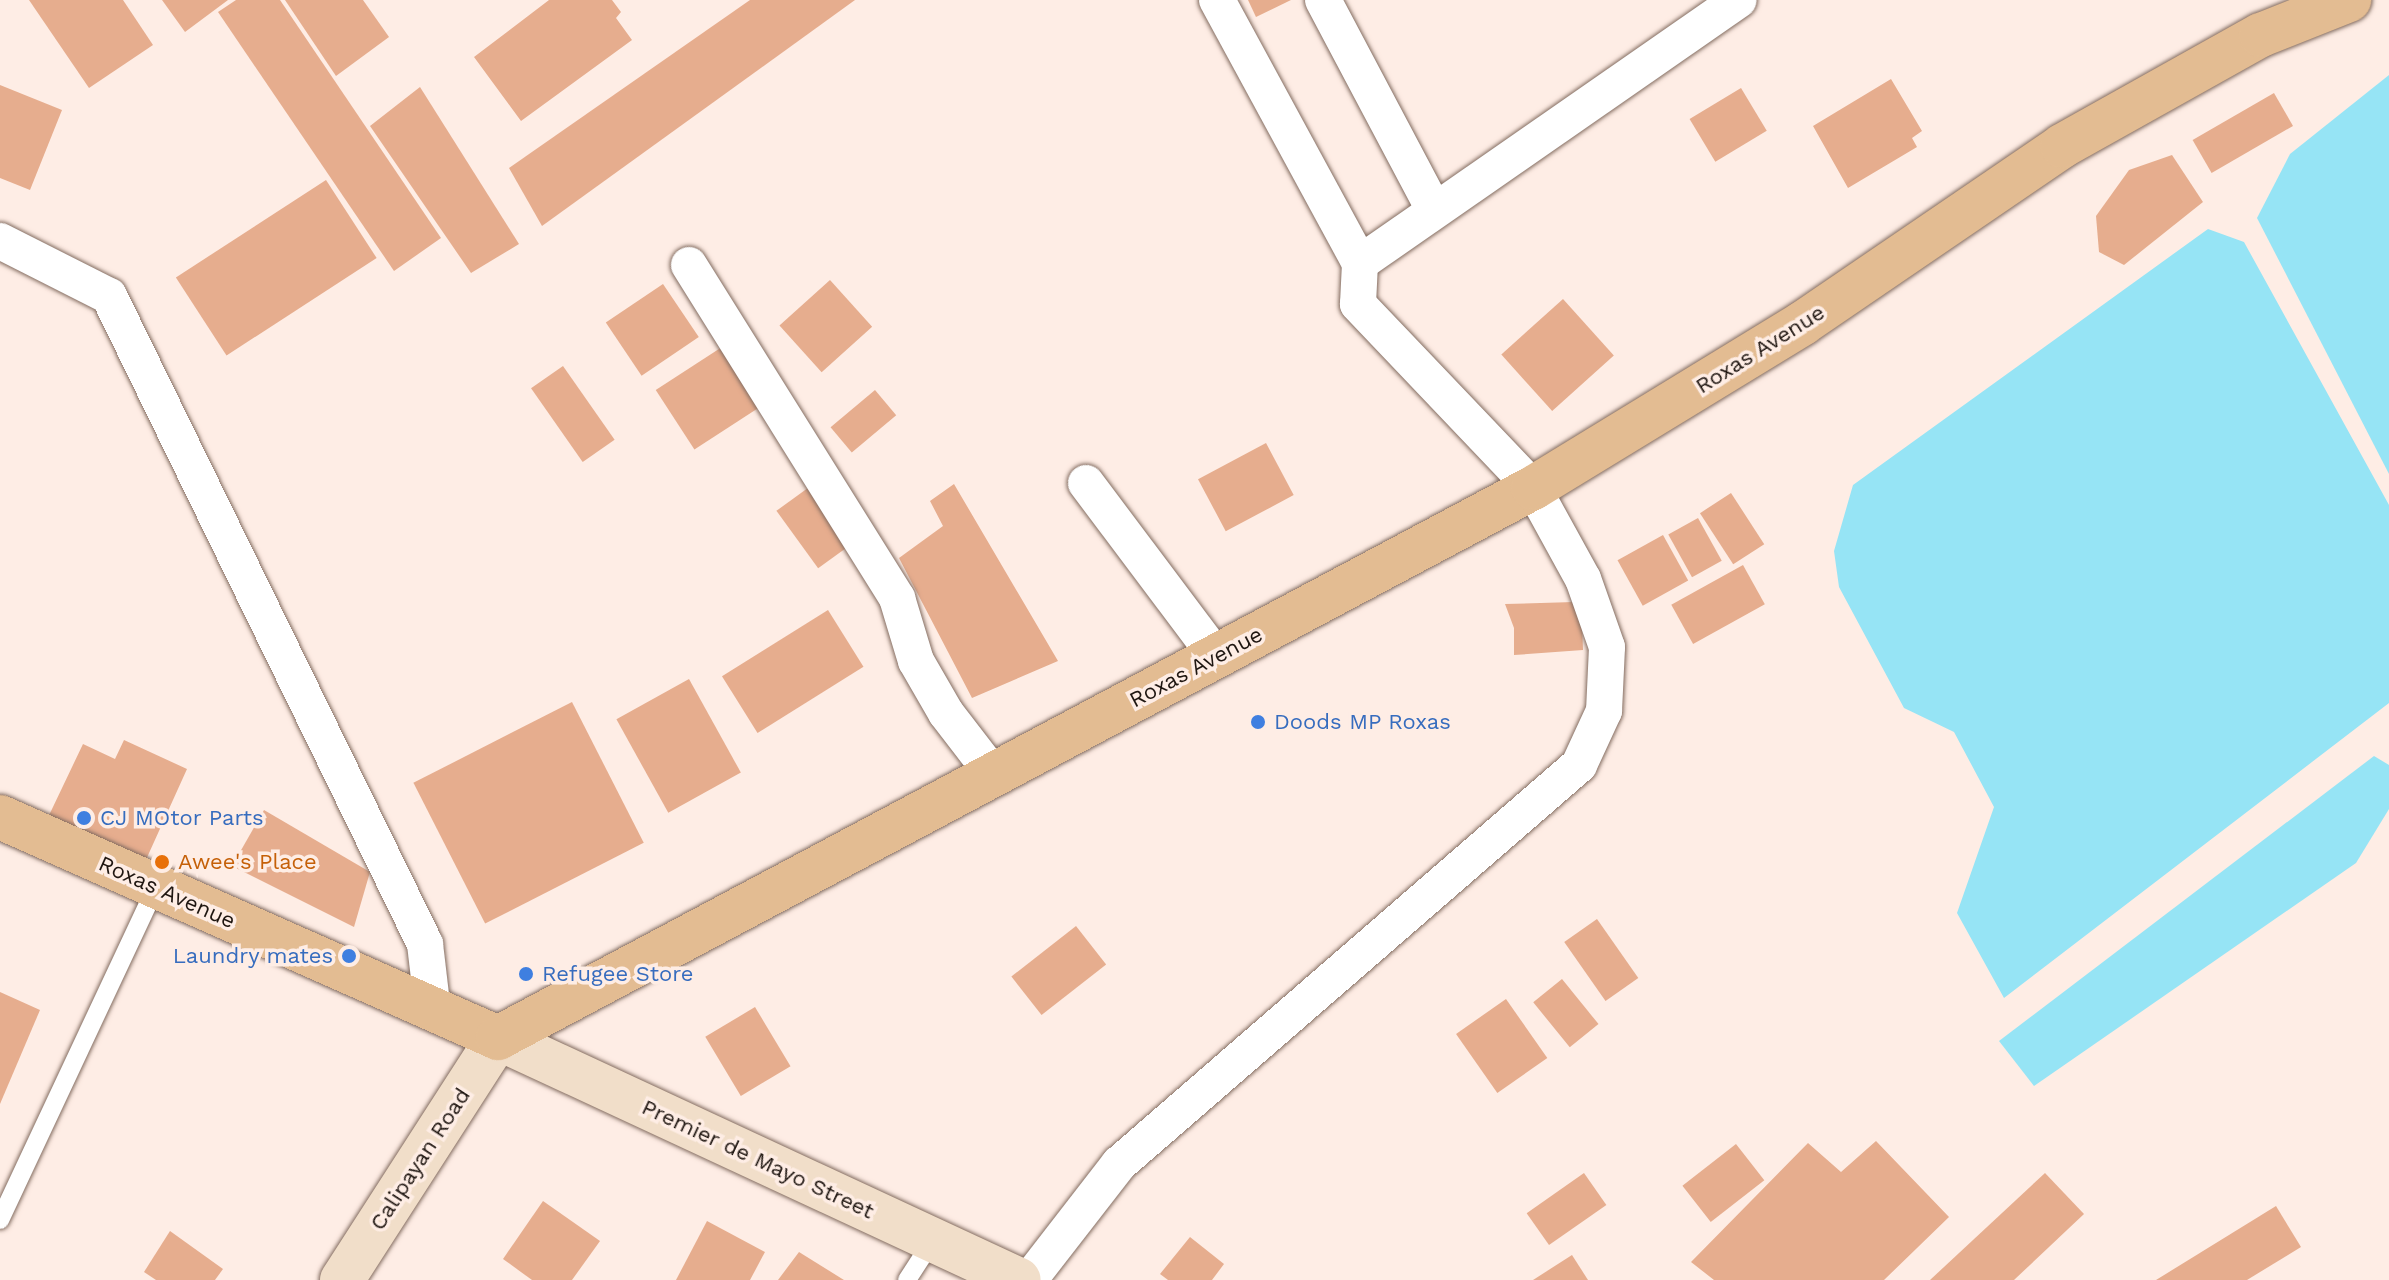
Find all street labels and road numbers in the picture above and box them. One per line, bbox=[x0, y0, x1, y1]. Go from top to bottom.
street label: Roxas Avenue bbox=[1690, 299, 1830, 399]
street label: Roxas Avenue bbox=[1125, 621, 1267, 713]
street label: Roxas Avenue bbox=[94, 850, 240, 934]
street label: Calipayan Road bbox=[364, 1083, 476, 1235]
street label: Premier de Mayo Street bbox=[638, 1093, 878, 1225]

